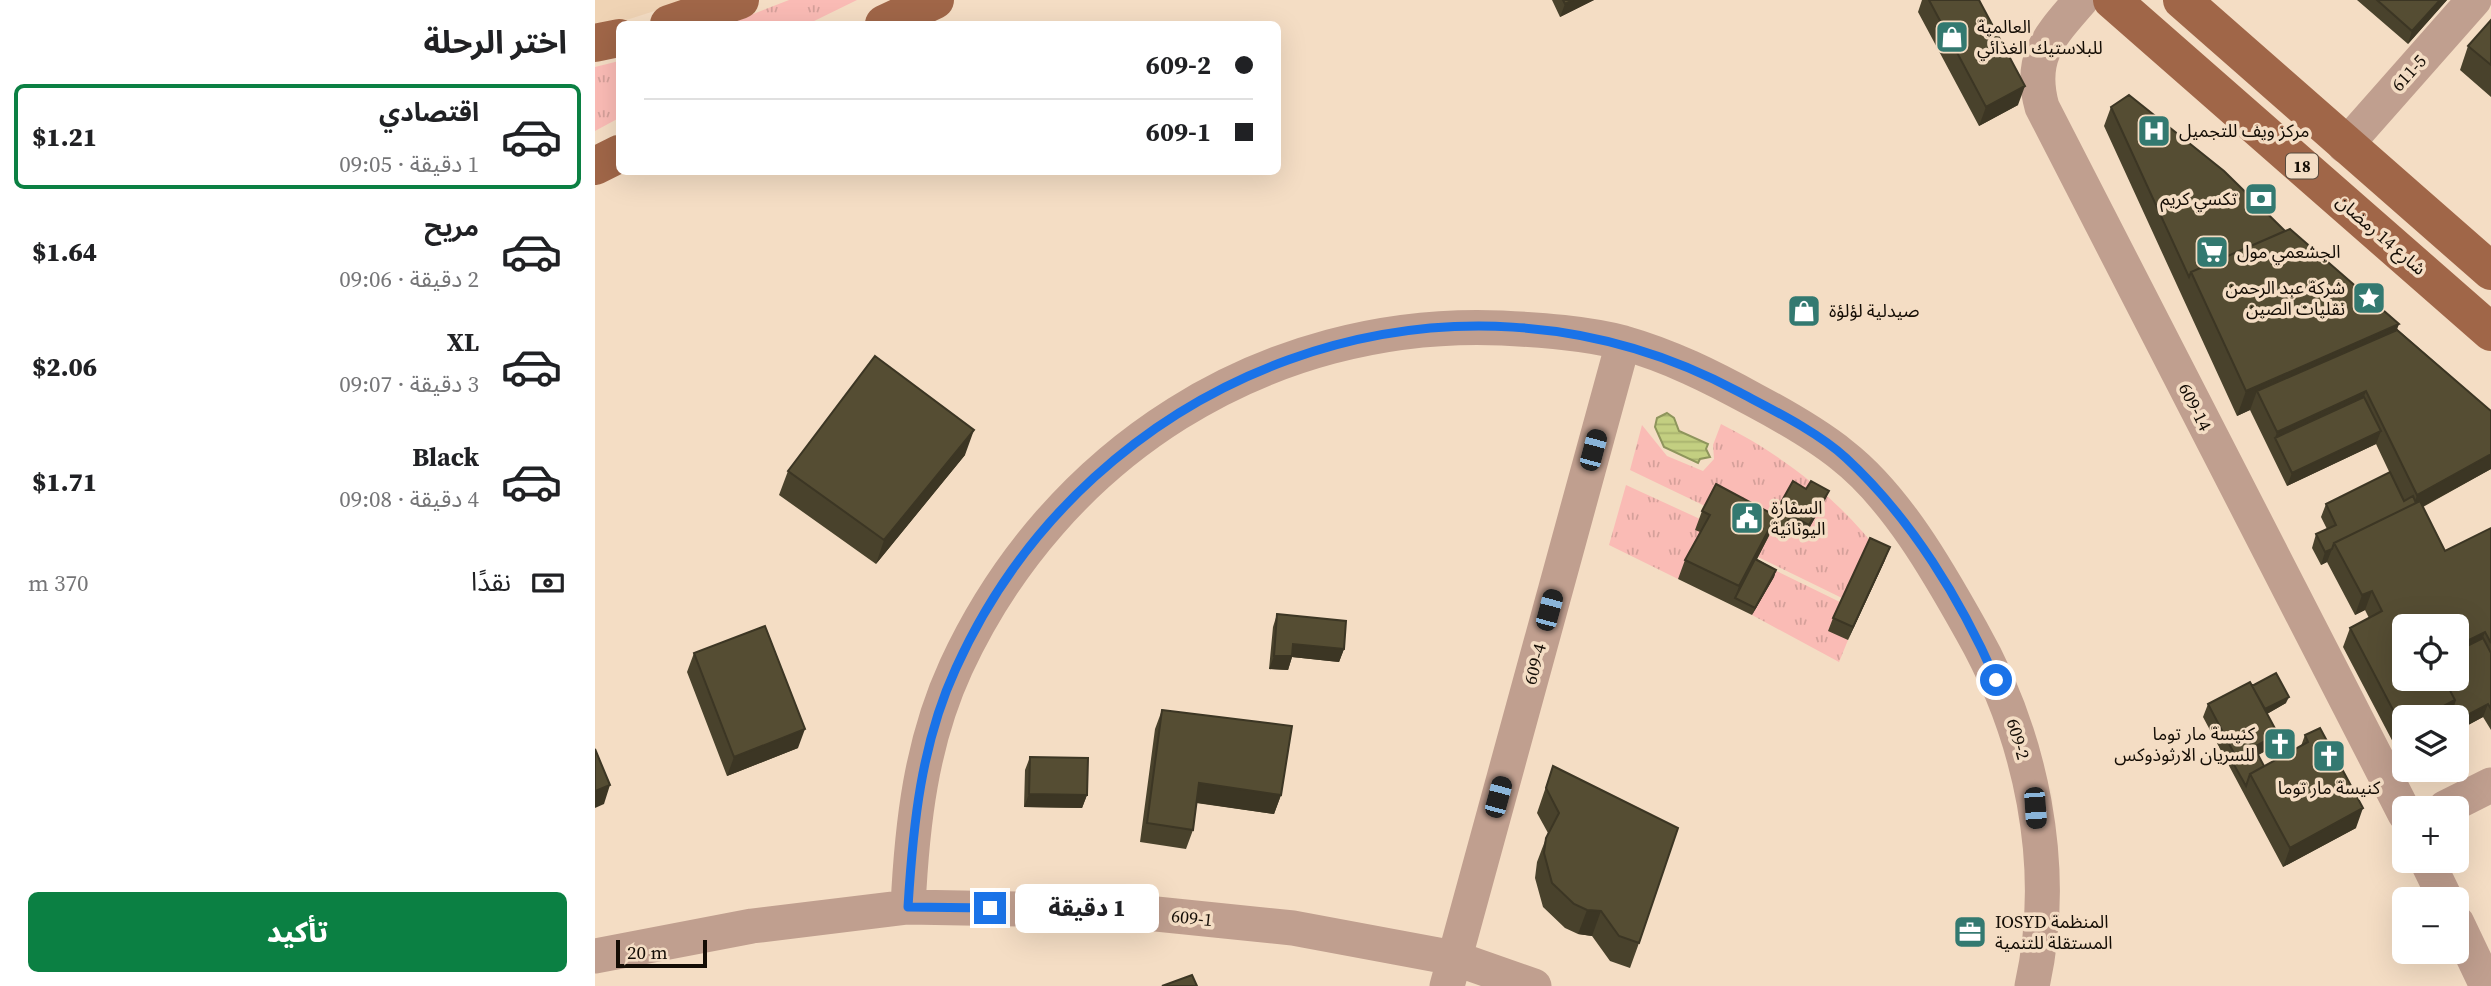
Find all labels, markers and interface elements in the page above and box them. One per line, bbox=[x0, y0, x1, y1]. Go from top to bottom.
place label: العالمية للبلاستيك الغذائي bbox=[1977, 14, 2103, 61]
shop icon: العالمية للبلاستيك الغذائي bbox=[1933, 18, 1971, 56]
text: اختر الرحلة bbox=[424, 20, 567, 64]
text: 609-2 bbox=[1146, 47, 1211, 83]
street label: 611-5 bbox=[2385, 49, 2432, 96]
text: اقتصادي bbox=[379, 94, 479, 130]
icon: car bbox=[500, 105, 563, 168]
hospital icon: مركز ويف للتجميل bbox=[2135, 112, 2173, 150]
text: 609-1 bbox=[1146, 114, 1211, 150]
place label: مركز ويف للتجميل bbox=[2179, 118, 2310, 143]
text: $1.21 bbox=[32, 119, 97, 155]
text: 1 دقيقة · 09:05 bbox=[339, 148, 479, 180]
road number: 18 bbox=[2286, 154, 2318, 178]
bank icon: تكسي كريم bbox=[2242, 180, 2280, 218]
place label: تكسي كريم bbox=[2160, 186, 2237, 212]
street label: شارع 14 رمضان bbox=[2330, 189, 2432, 282]
text: مريح bbox=[424, 209, 479, 245]
icon: car bbox=[500, 220, 563, 283]
supermarket icon: الجشعمي مول bbox=[2193, 233, 2231, 271]
text: $1.64 bbox=[32, 234, 97, 270]
place label: الجشعمي مول bbox=[2237, 239, 2340, 265]
text: 2 دقيقة · 09:06 bbox=[339, 263, 479, 295]
place label: شركة عبد الرحمن نقليات الصين bbox=[2226, 275, 2345, 321]
place icon: شركة عبد الرحمن نقليات الصين bbox=[2350, 279, 2388, 317]
shop icon: صيدلية لؤلؤة bbox=[1785, 292, 1823, 330]
place label: صيدلية لؤلؤة bbox=[1829, 298, 1920, 323]
text: XL bbox=[447, 324, 479, 360]
icon: car bbox=[500, 335, 563, 398]
text: $2.06 bbox=[32, 349, 97, 385]
text: 3 دقيقة · 09:07 bbox=[339, 368, 479, 400]
street label: 609-14 bbox=[2173, 379, 2218, 435]
car bbox=[1578, 427, 1609, 473]
text: Black bbox=[412, 439, 479, 475]
icon: car bbox=[500, 450, 563, 513]
text: $1.71 bbox=[32, 464, 97, 500]
text: 4 دقيقة · 09:08 bbox=[339, 483, 479, 515]
place label: السفارة اليونانية bbox=[1771, 495, 1826, 541]
public building icon: السفارة اليونانية bbox=[1728, 499, 1766, 537]
text: نقدًا bbox=[471, 564, 511, 600]
icon: cash bbox=[529, 564, 567, 602]
text: 370 m bbox=[28, 567, 89, 599]
car bbox=[1534, 587, 1565, 633]
map controls bbox=[2392, 614, 2469, 964]
button: locate bbox=[2392, 614, 2469, 691]
street label: 609-4 bbox=[1517, 641, 1552, 687]
route start bbox=[1980, 664, 2012, 696]
button: layers bbox=[2392, 705, 2469, 782]
street label: 609-2 bbox=[2001, 715, 2036, 762]
place label: كنيسة مار توما للسريان الارثوذوكس bbox=[2114, 721, 2256, 767]
church icon: كنيسة مار توما للسريان الارثوذوكس bbox=[2261, 725, 2299, 763]
church icon: كنيسة مار توما bbox=[2310, 737, 2348, 775]
car bbox=[1483, 774, 1514, 820]
place label: كنيسة مار توما bbox=[2278, 775, 2381, 800]
car bbox=[2024, 786, 2047, 830]
button: + bbox=[2392, 796, 2469, 873]
callout: 1 دقيقة bbox=[1015, 884, 1158, 932]
button: − bbox=[2392, 887, 2469, 964]
button: تأكيد bbox=[28, 892, 567, 972]
route end bbox=[974, 892, 1006, 924]
text: 1 دقيقة bbox=[1048, 892, 1126, 924]
street label: 609-1 bbox=[1170, 903, 1214, 932]
place label: IOSYD المنظمة المستقلة للتنمية bbox=[1995, 909, 2112, 955]
office icon: IOSYD المنظمة المستقلة للتنمية bbox=[1951, 913, 1989, 951]
scale bar bbox=[616, 937, 707, 969]
text: 20 m bbox=[627, 939, 668, 965]

